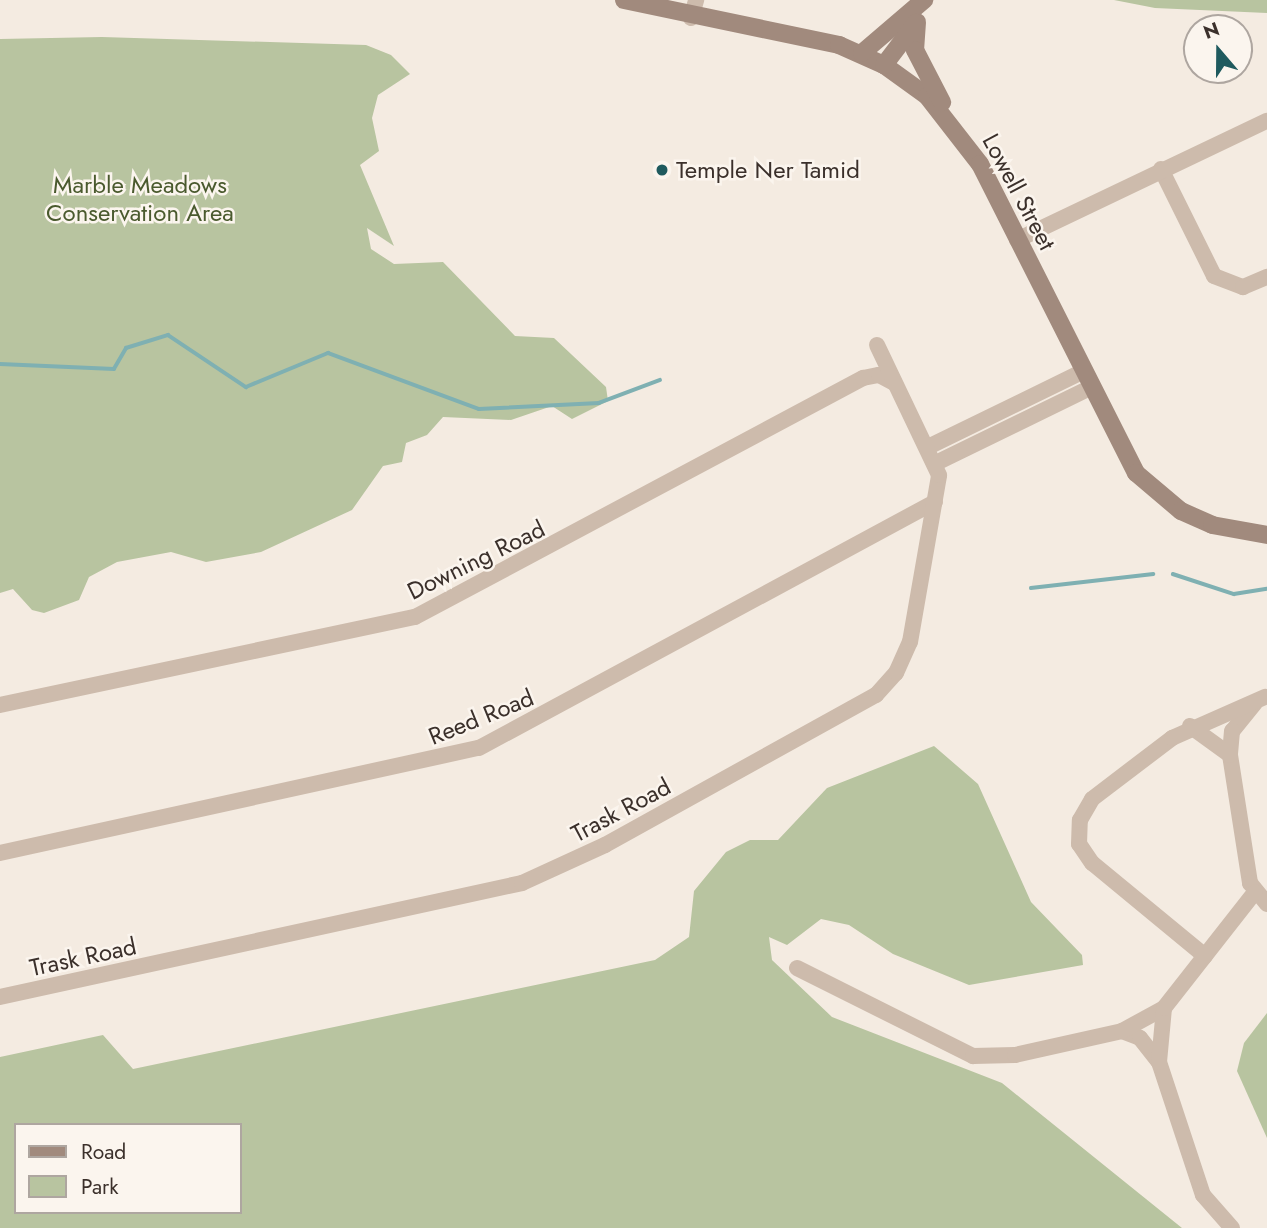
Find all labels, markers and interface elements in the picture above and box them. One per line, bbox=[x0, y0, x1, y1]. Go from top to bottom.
north arrow bbox=[1183, 14, 1253, 84]
text: N bbox=[1200, 15, 1223, 46]
street label: Lowell Street bbox=[976, 129, 1062, 255]
place label: Temple Ner Tamid bbox=[676, 156, 860, 184]
marker: Temple Ner Tamid bbox=[654, 162, 670, 178]
park label: Marble Meadows Conservation Area bbox=[46, 171, 234, 227]
street label: Downing Road bbox=[403, 514, 549, 606]
street label: Reed Road bbox=[424, 683, 538, 751]
street label: Trask Road bbox=[566, 772, 676, 848]
street label: Trask Road bbox=[27, 932, 139, 982]
legend bbox=[14, 1123, 242, 1214]
text: Road bbox=[81, 1137, 126, 1167]
text: Park bbox=[81, 1172, 118, 1202]

